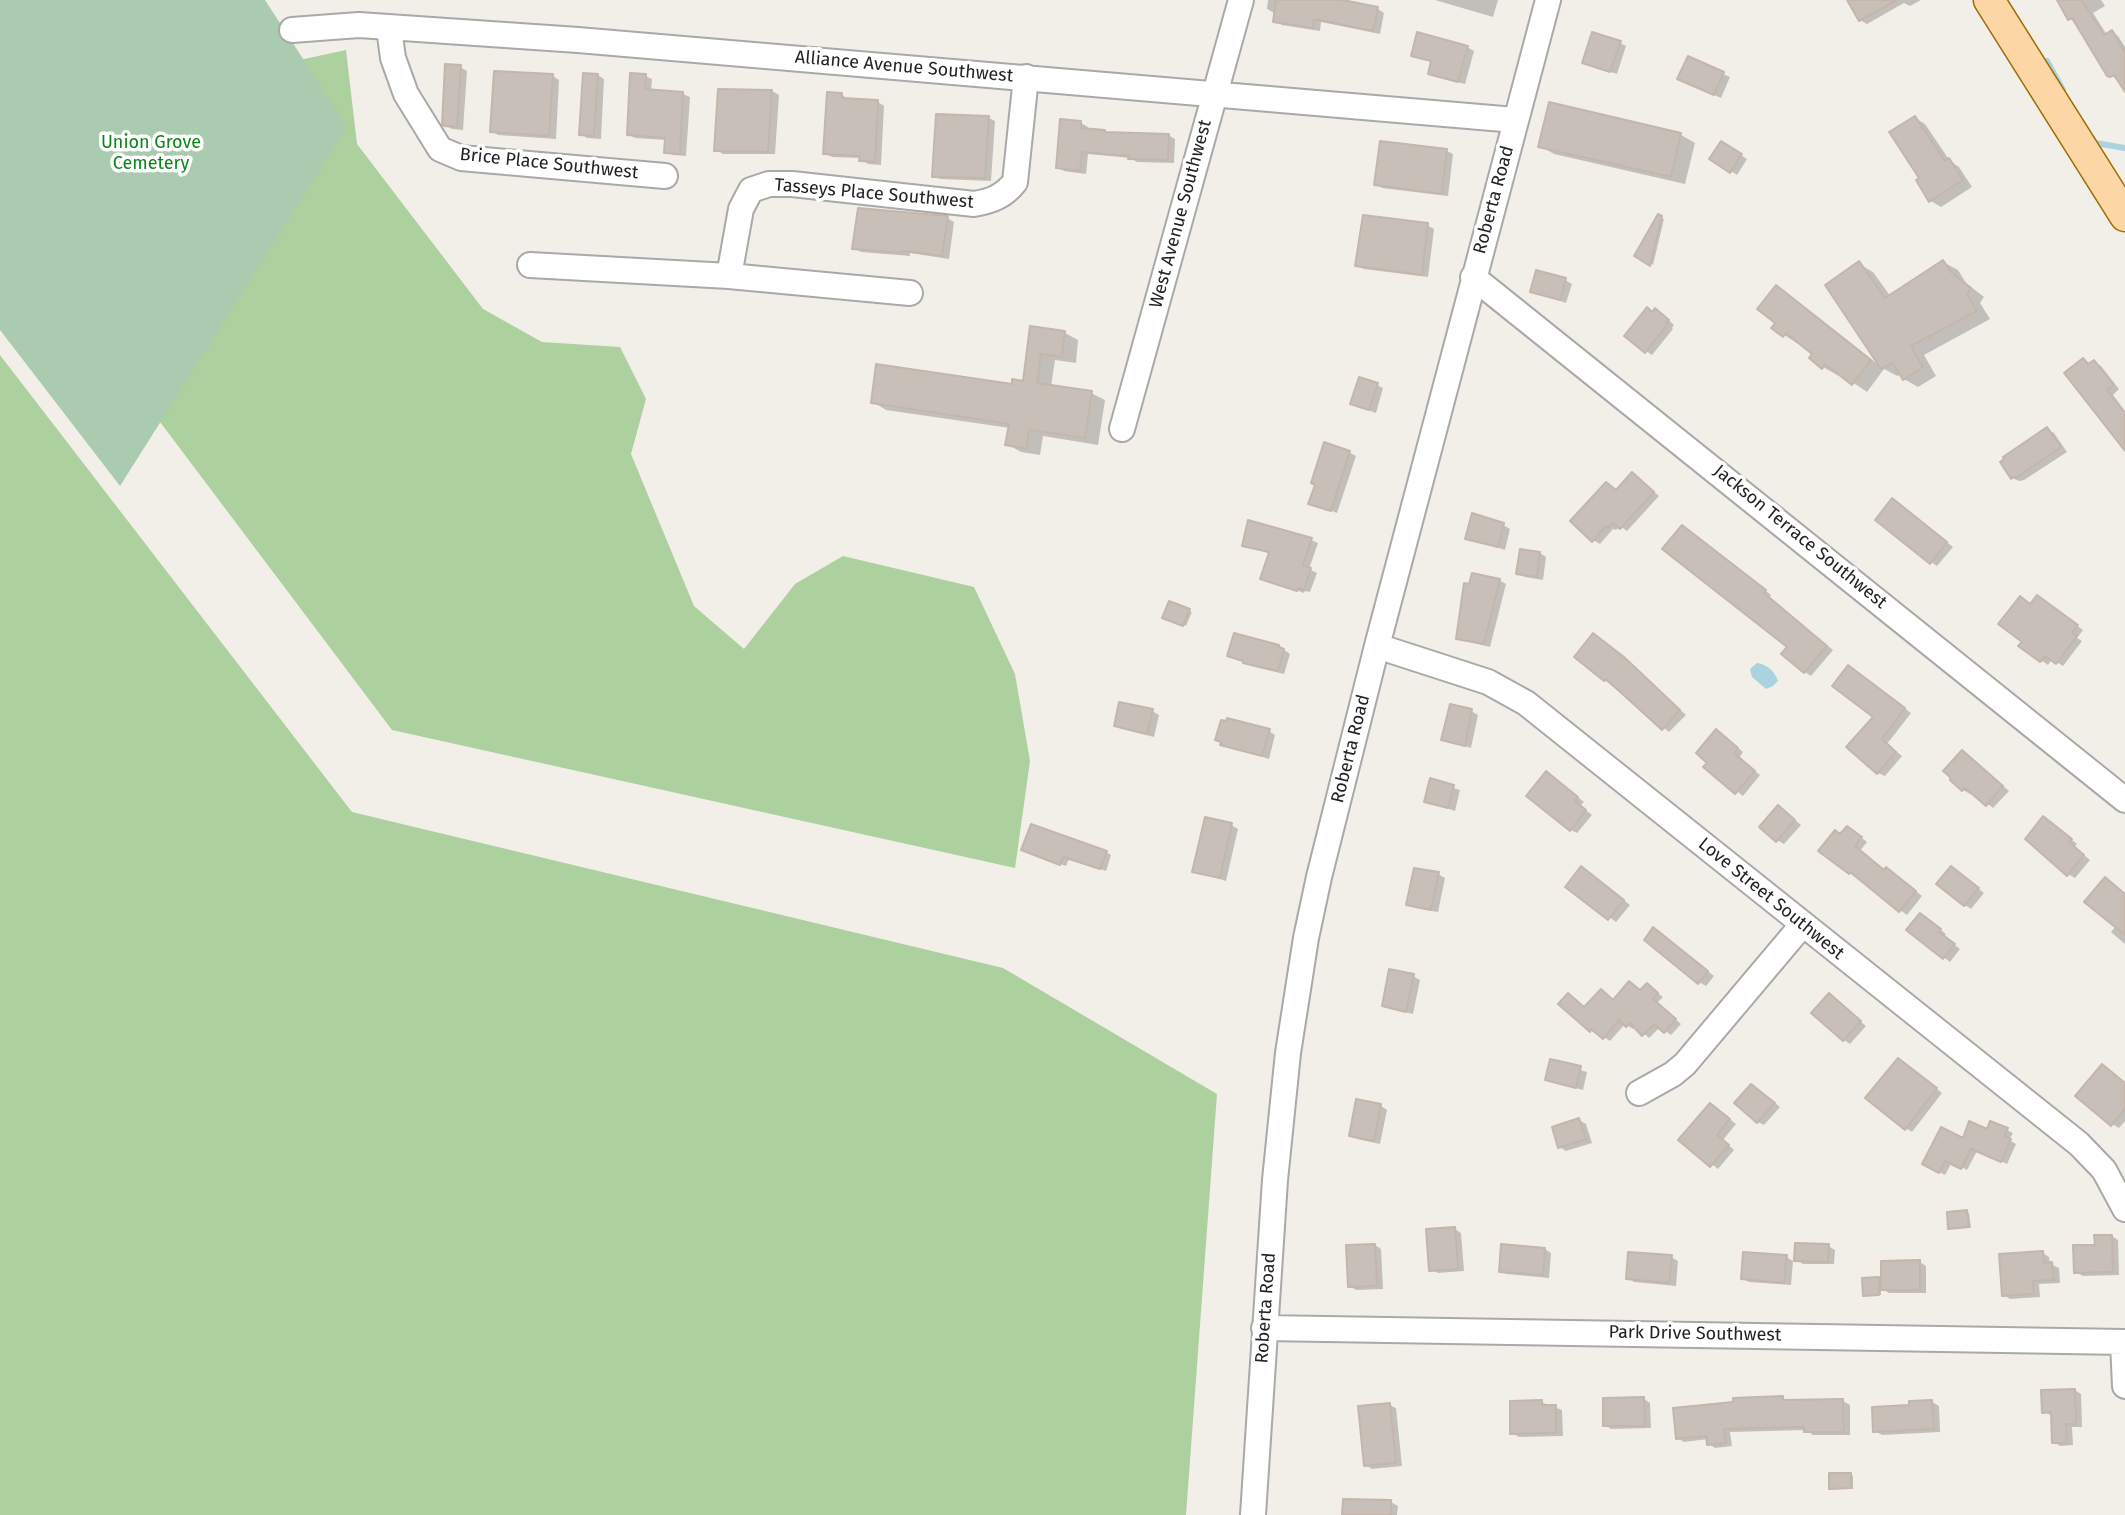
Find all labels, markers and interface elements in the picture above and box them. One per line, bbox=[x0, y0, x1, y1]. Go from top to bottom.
street label: Alliance Avenue Southwest bbox=[794, 47, 1014, 87]
street label: West Avenue Southwest bbox=[1145, 117, 1217, 311]
park label: Union Grove Cemetery bbox=[101, 132, 201, 174]
street label: Brice Place Southwest bbox=[459, 144, 639, 184]
street label: Roberta Road bbox=[1469, 144, 1519, 256]
street label: Tasseys Place Southwest bbox=[774, 175, 974, 213]
street label: Jackson Terrace Southwest bbox=[1709, 460, 1891, 614]
street label: Roberta Road bbox=[1327, 693, 1375, 805]
street label: Love Street Southwest bbox=[1694, 834, 1848, 964]
street label: Roberta Road bbox=[1251, 1252, 1281, 1364]
street label: Park Drive Southwest bbox=[1609, 1322, 1781, 1346]

